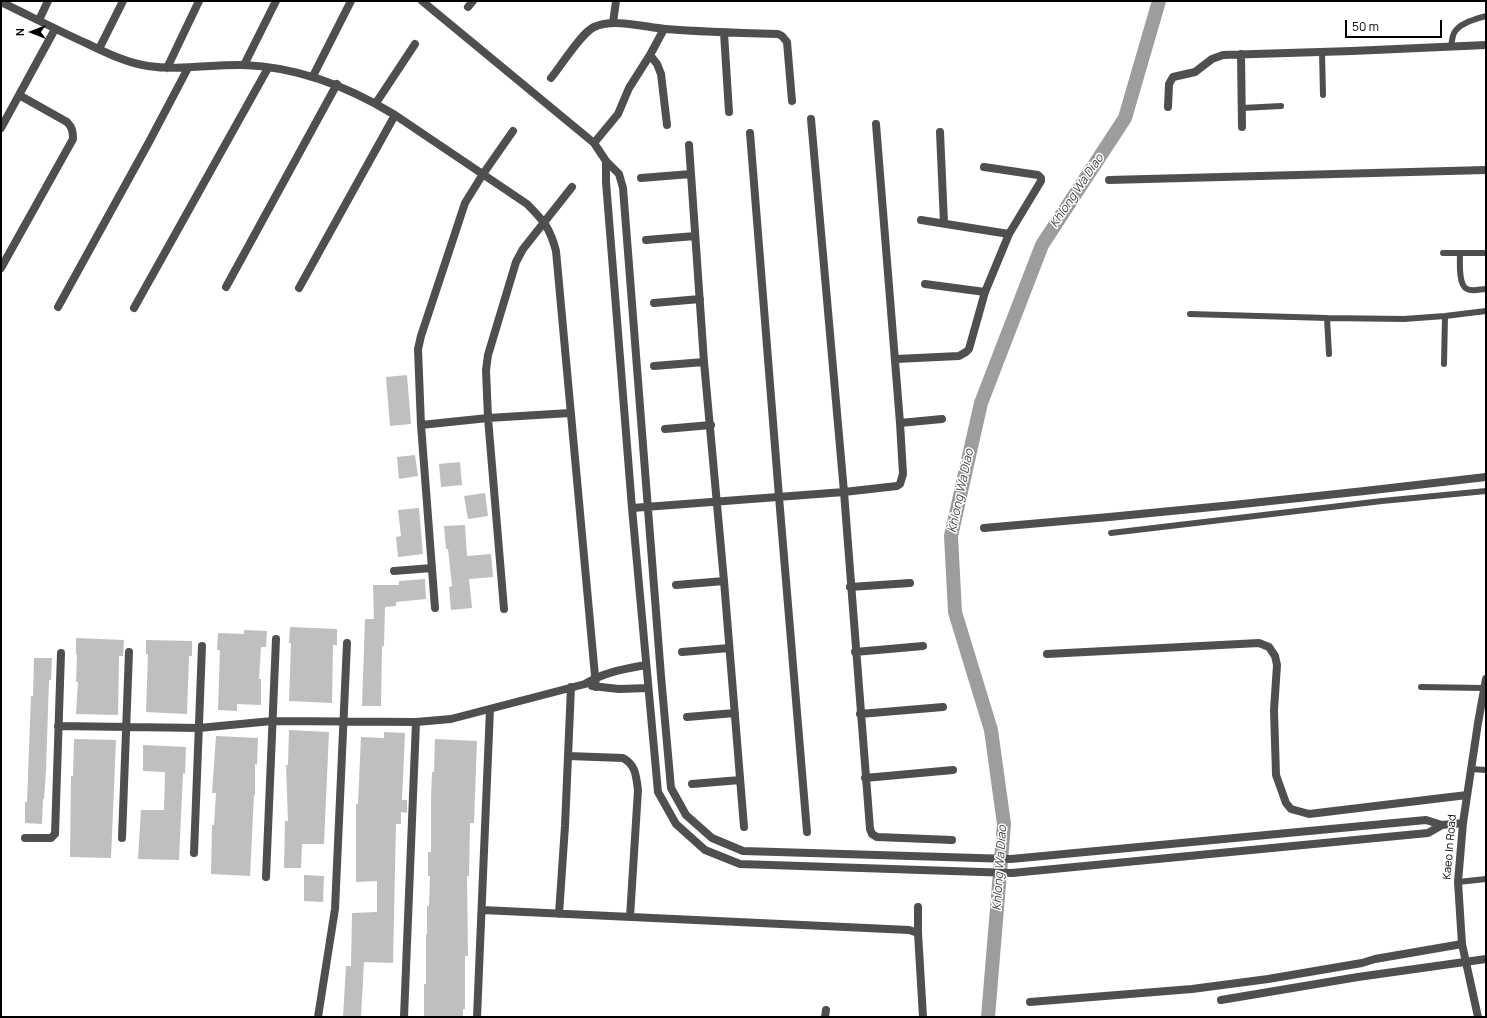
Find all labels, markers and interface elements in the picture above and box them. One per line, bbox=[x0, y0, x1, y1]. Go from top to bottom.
north arrow bbox=[12, 12, 52, 52]
scale bar bbox=[1347, 12, 1444, 38]
text: 50 m bbox=[1352, 18, 1379, 35]
text: N bbox=[12, 28, 27, 36]
water label: Khlong Wa Diao bbox=[1047, 152, 1107, 230]
water label: Khlong Wa Diao bbox=[945, 448, 977, 534]
street label: Kaeo In Road bbox=[1441, 814, 1459, 880]
water label: Khlong Wa Diao bbox=[990, 825, 1010, 911]

